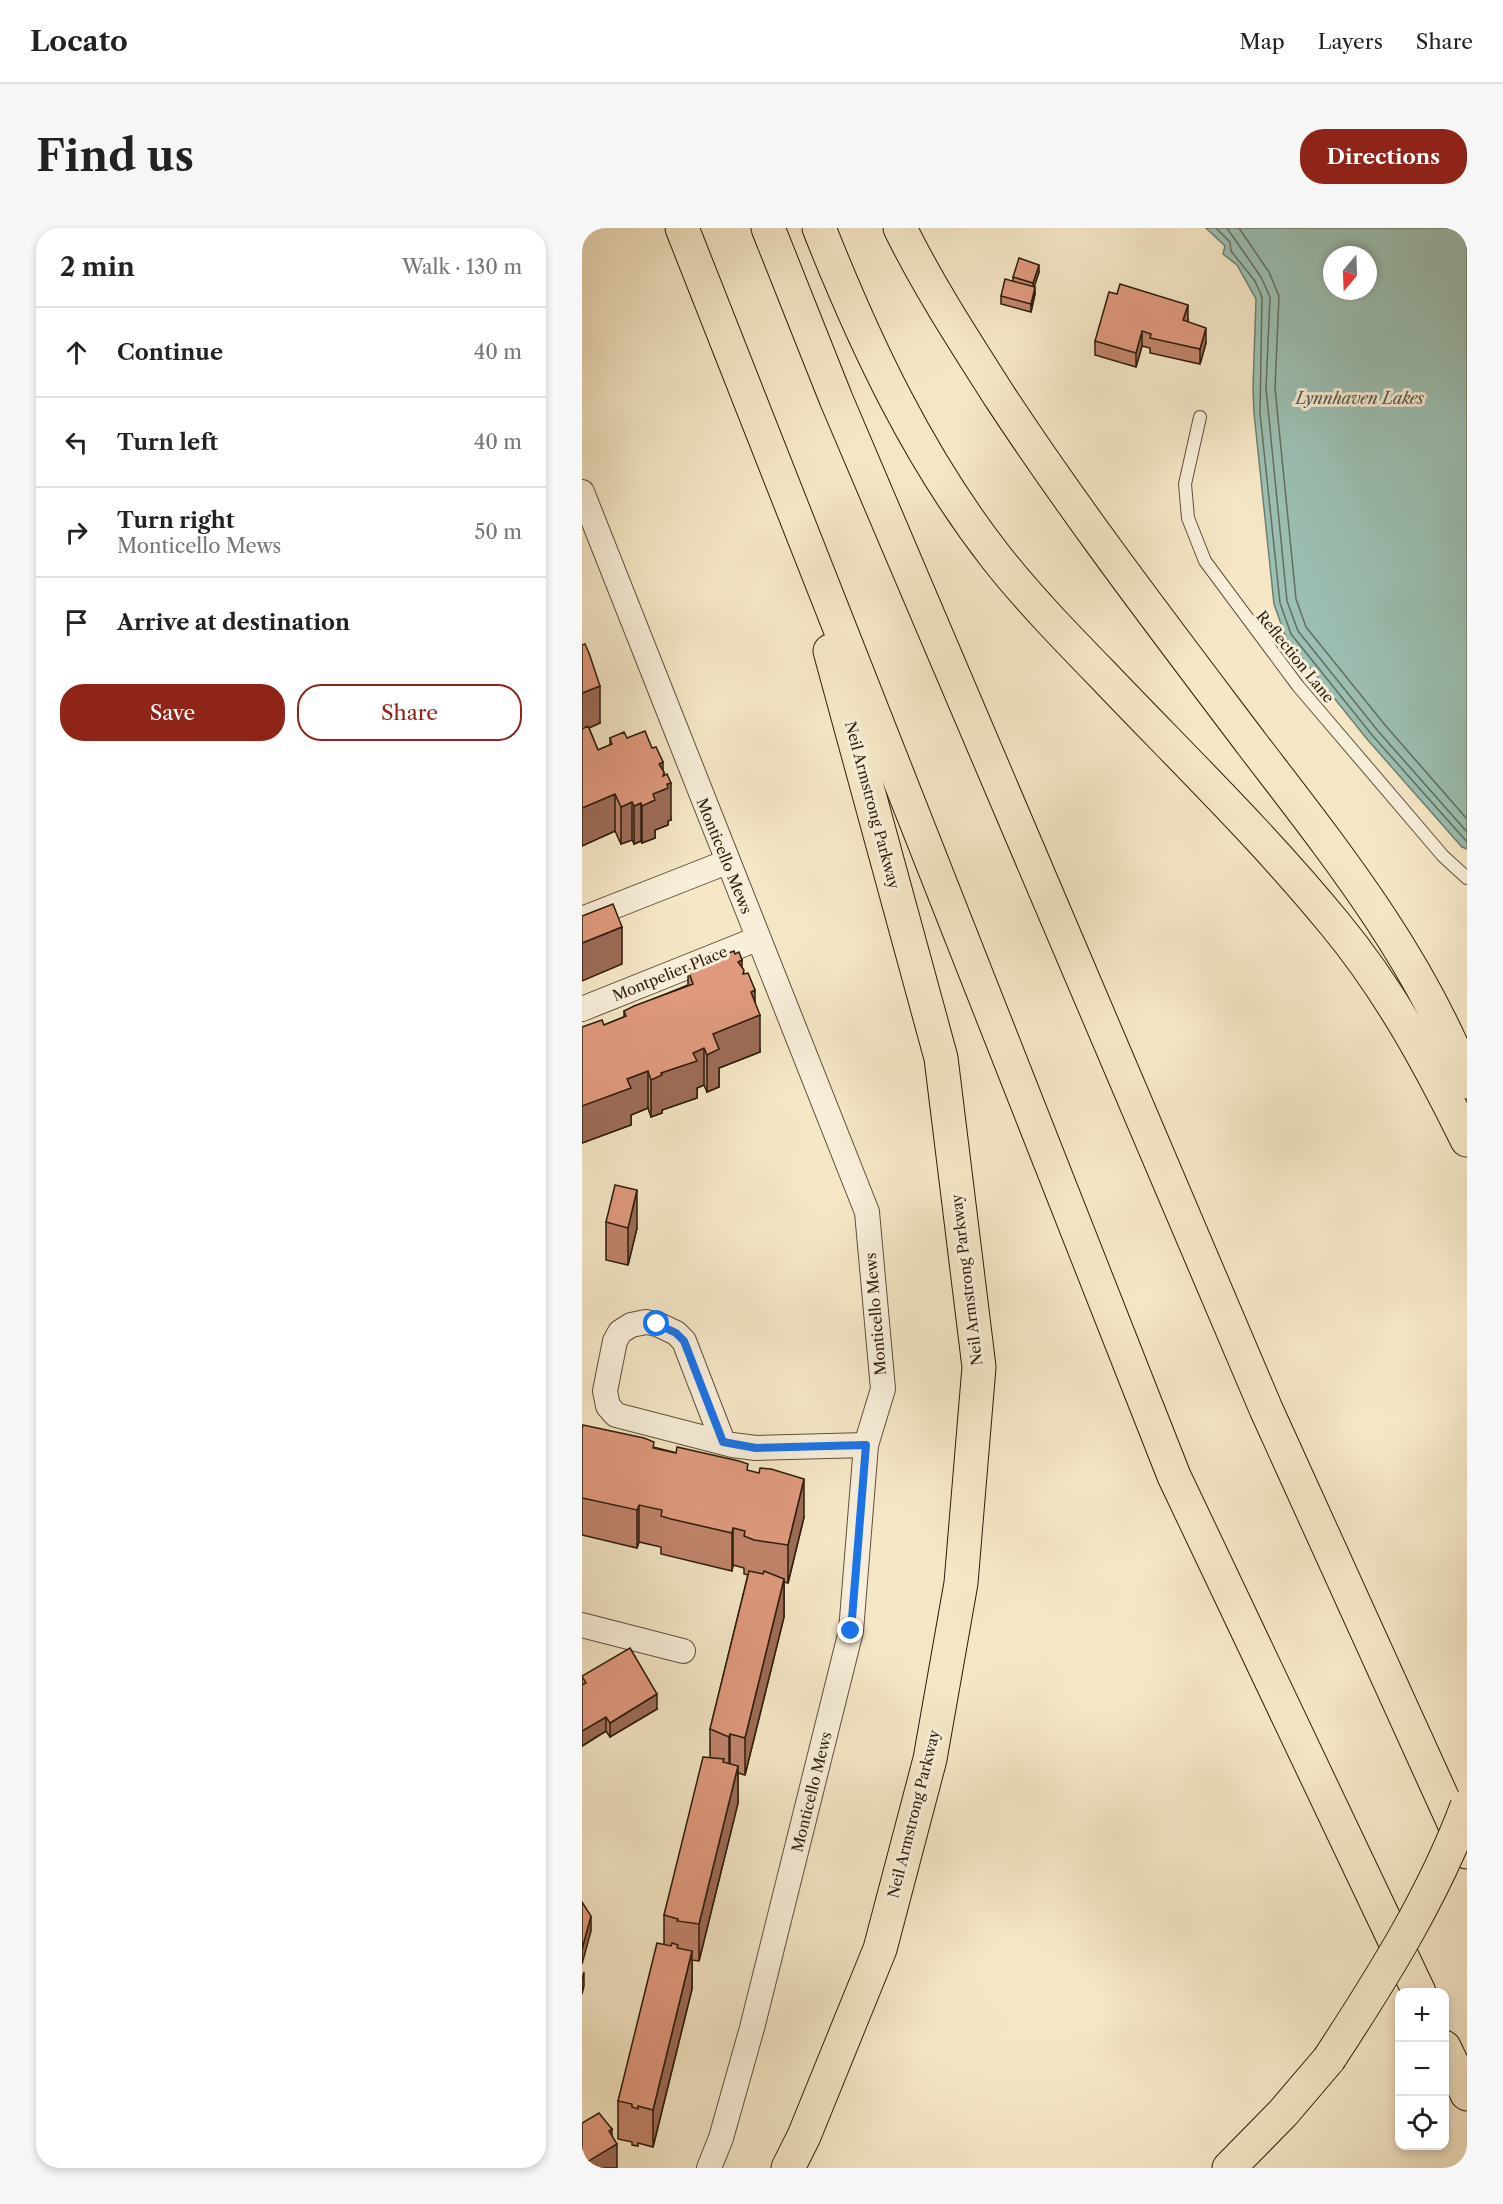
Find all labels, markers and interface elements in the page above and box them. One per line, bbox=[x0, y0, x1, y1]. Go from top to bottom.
text: Locato bbox=[30, 24, 128, 58]
text: Map bbox=[1240, 29, 1285, 54]
text: Layers bbox=[1318, 29, 1383, 54]
text: Share bbox=[1416, 29, 1473, 54]
button: Directions bbox=[1300, 129, 1467, 184]
text: Find us bbox=[36, 130, 194, 182]
north arrow bbox=[1323, 246, 1377, 300]
text: 2 min bbox=[60, 251, 135, 283]
text: Walk · 130 m bbox=[402, 255, 522, 279]
icon: ahead bbox=[60, 336, 93, 369]
text: Continue bbox=[117, 339, 223, 366]
text: 40 m bbox=[474, 340, 522, 364]
water label: Lynnhaven Lakes bbox=[1294, 388, 1424, 408]
icon: left bbox=[60, 426, 93, 459]
text: Turn left bbox=[117, 429, 218, 456]
text: 40 m bbox=[474, 430, 522, 454]
text: Turn right bbox=[117, 507, 235, 534]
icon: right bbox=[60, 516, 93, 549]
text: 50 m bbox=[475, 520, 522, 544]
text: Monticello Mews bbox=[117, 534, 281, 558]
icon: arrive bbox=[60, 606, 93, 639]
street label: Reflection Lane bbox=[1252, 607, 1338, 707]
text: Arrive at destination bbox=[117, 609, 350, 636]
button: Save bbox=[60, 684, 285, 741]
button: Share bbox=[297, 684, 522, 741]
street label: Neil Armstrong Parkway bbox=[841, 719, 904, 891]
street label: Monticello Mews bbox=[693, 795, 756, 917]
street label: Montpelier Place bbox=[610, 942, 730, 1005]
street label: Neil Armstrong Parkway bbox=[946, 1193, 986, 1367]
street label: Monticello Mews bbox=[861, 1252, 890, 1376]
route start bbox=[643, 1310, 669, 1336]
route end bbox=[837, 1617, 863, 1643]
street label: Neil Armstrong Parkway bbox=[883, 1727, 944, 1900]
street label: Monticello Mews bbox=[787, 1730, 836, 1854]
map controls bbox=[1395, 1988, 1449, 2150]
button: + bbox=[1395, 1988, 1449, 2042]
button: − bbox=[1395, 2042, 1449, 2096]
button: locate bbox=[1395, 2096, 1449, 2150]

